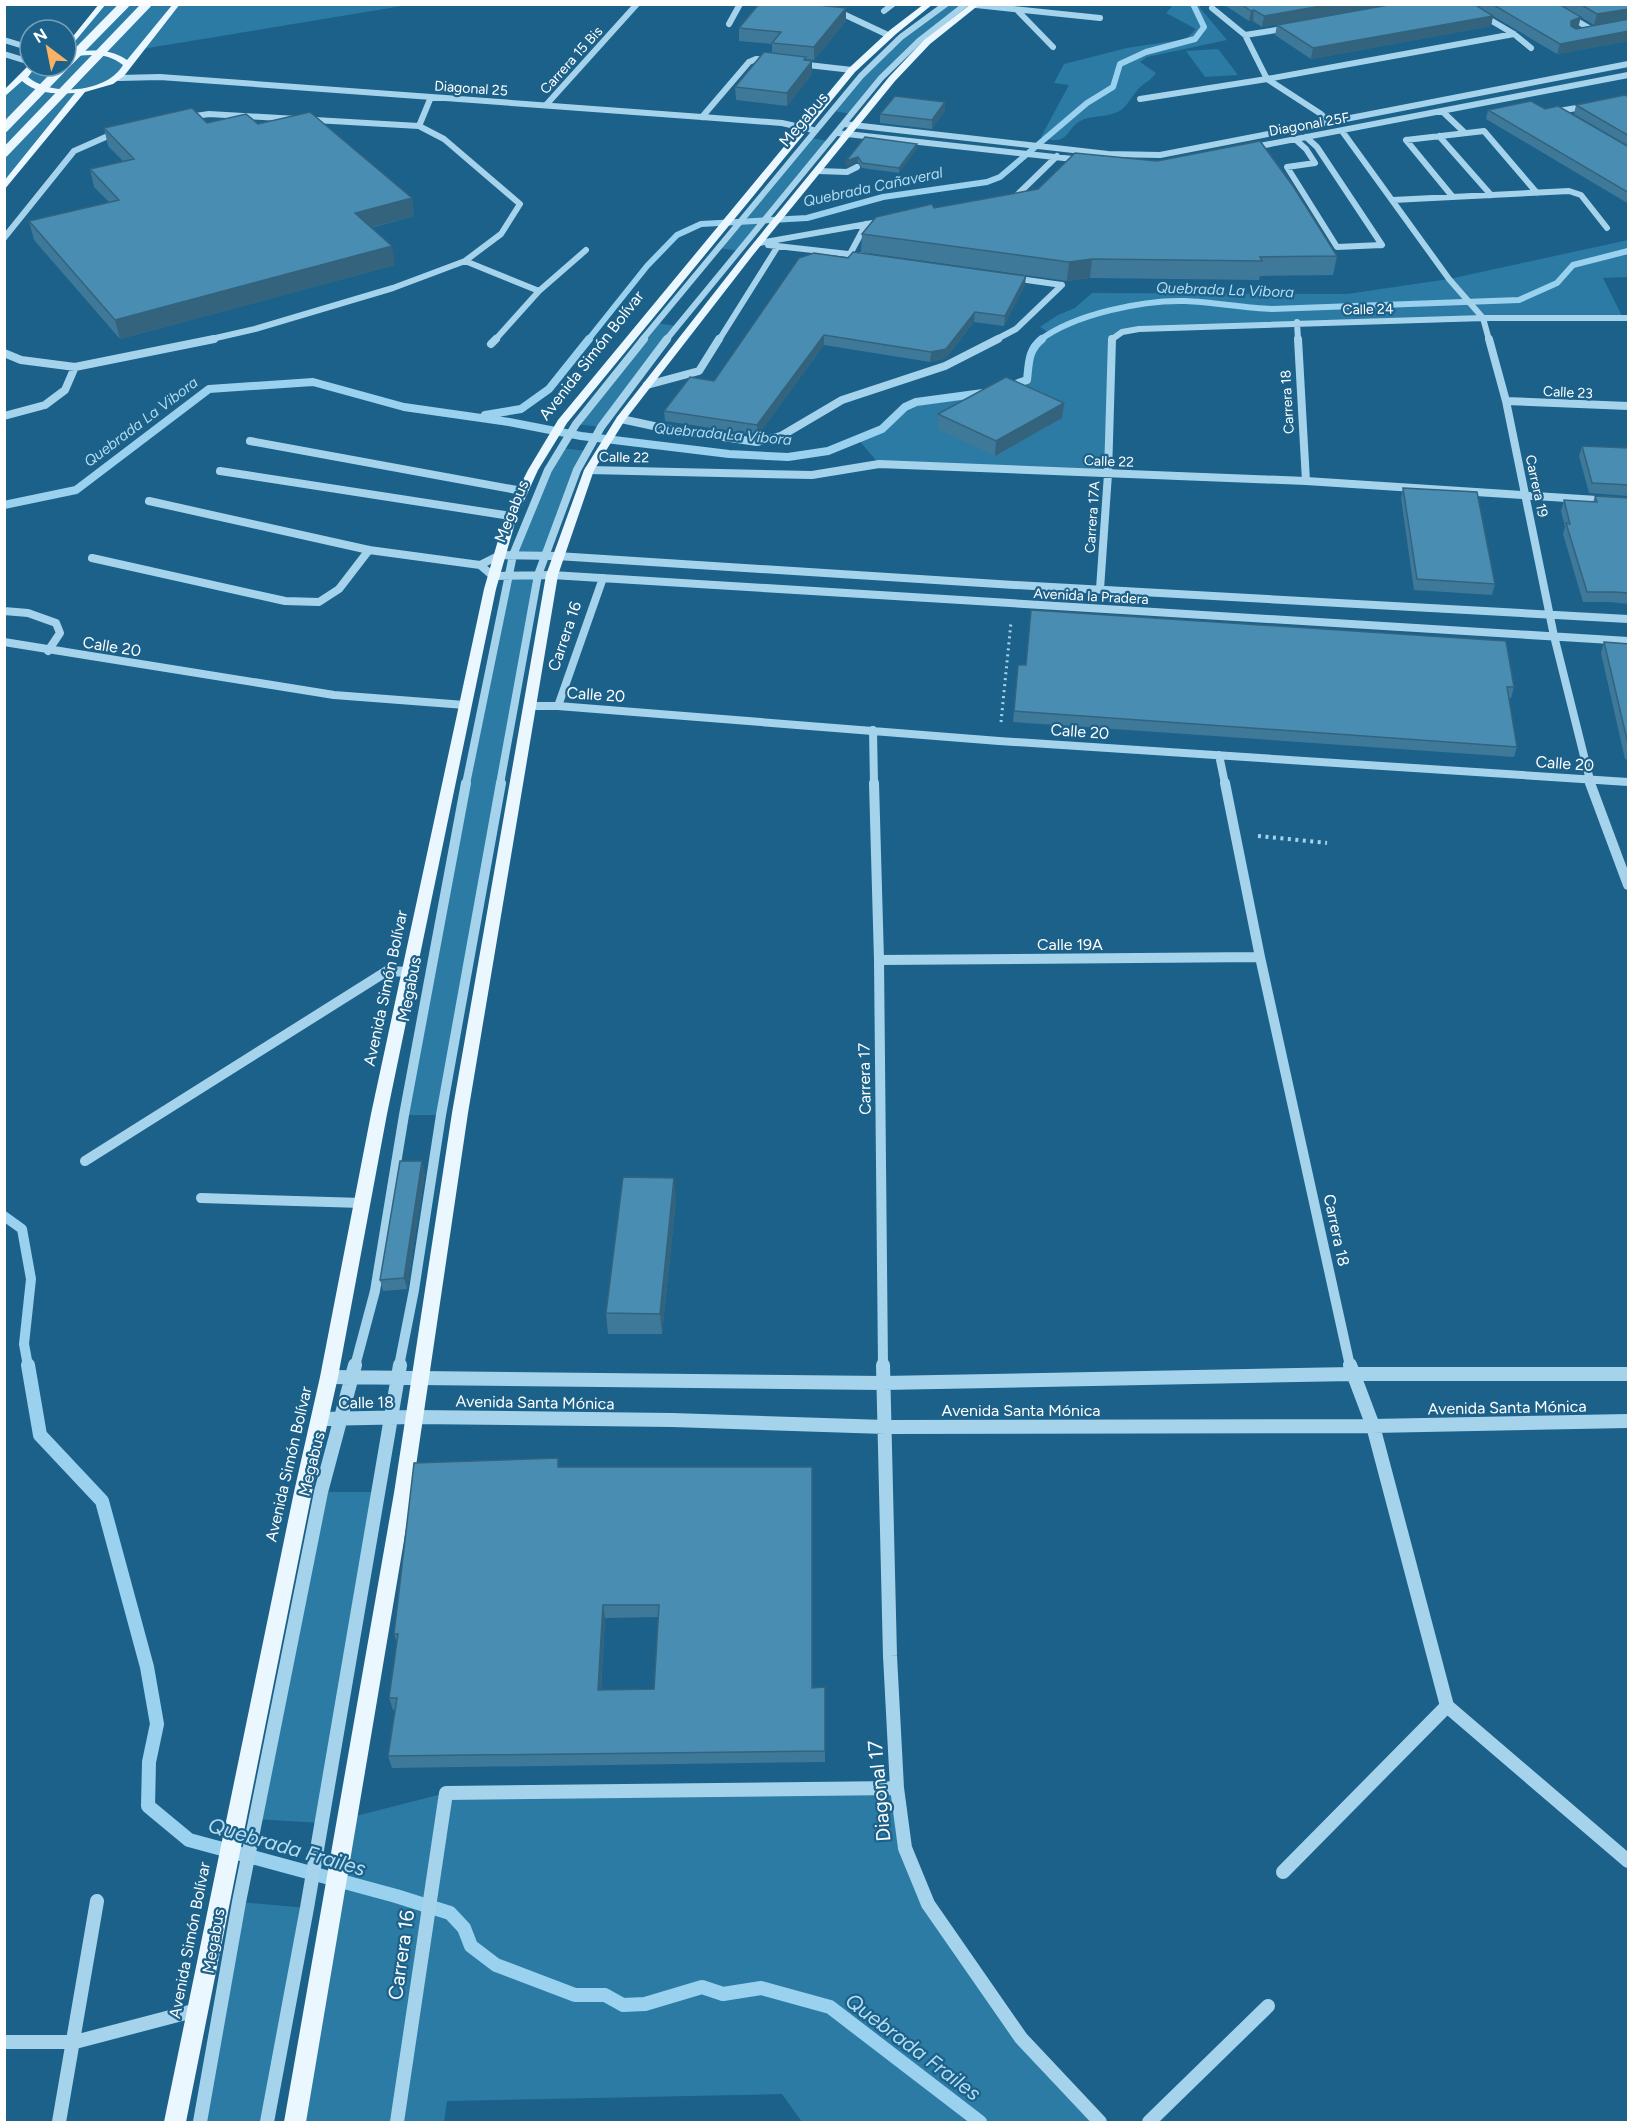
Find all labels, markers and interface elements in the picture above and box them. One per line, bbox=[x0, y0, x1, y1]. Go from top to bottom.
north arrow bbox=[18, 18, 78, 78]
street label: Carrera 15 Bis bbox=[537, 23, 606, 98]
text: N bbox=[30, 24, 51, 47]
street label: Diagonal 25 bbox=[434, 77, 508, 100]
street label: Megabus bbox=[775, 88, 832, 151]
street label: Diagonal 25F bbox=[1268, 109, 1351, 140]
water label: Quebrada Cañaveral bbox=[802, 163, 945, 211]
water label: Quebrada La Vibora bbox=[1156, 279, 1294, 301]
street label: Avenida Simón Bolívar bbox=[535, 286, 648, 424]
street label: Calle 24 bbox=[1342, 301, 1394, 318]
street label: Carrera 18 bbox=[1277, 370, 1298, 434]
water label: Quebrada La Vibora bbox=[80, 373, 202, 471]
street label: Calle 23 bbox=[1543, 383, 1593, 402]
water label: Quebrada La Vibora bbox=[653, 419, 793, 449]
street label: Calle 22 bbox=[599, 449, 649, 466]
street label: Calle 22 bbox=[1084, 452, 1134, 471]
street label: Carrera 19 bbox=[1522, 453, 1551, 519]
street label: Megabus bbox=[490, 477, 533, 545]
street label: Carrera 17A bbox=[1081, 480, 1104, 554]
street label: Avenida la Pradera bbox=[1033, 585, 1149, 608]
street label: Carrera 16 bbox=[544, 599, 585, 674]
street label: Calle 20 bbox=[81, 633, 142, 660]
street label: Calle 20 bbox=[566, 683, 626, 706]
street label: Calle 20 bbox=[1050, 720, 1110, 743]
street label: Calle 20 bbox=[1535, 752, 1595, 775]
street label: Avenida Simón Bolívar bbox=[360, 908, 411, 1068]
street label: Calle 19A bbox=[1037, 935, 1103, 954]
street label: Megabus bbox=[394, 955, 425, 1023]
street label: Carrera 17 bbox=[854, 1042, 875, 1115]
street label: Carrera 18 bbox=[1320, 1192, 1353, 1268]
street label: Avenida Simón Bolívar bbox=[261, 1384, 316, 1544]
street label: Avenida Santa Mónica bbox=[455, 1392, 615, 1413]
street label: Calle 18 bbox=[338, 1393, 394, 1412]
street label: Avenida Santa Mónica bbox=[1427, 1397, 1587, 1418]
street label: Avenida Santa Mónica bbox=[942, 1401, 1100, 1420]
street label: Megabus bbox=[294, 1430, 329, 1498]
street label: Diagonal 17 bbox=[863, 1739, 895, 1843]
water label: Quebrada Frailes bbox=[205, 1812, 369, 1881]
street label: Avenida Simón Bolívar bbox=[165, 1860, 214, 2020]
street label: Megabus bbox=[198, 1907, 229, 1975]
street label: Carrera 16 bbox=[383, 1908, 419, 2002]
water label: Quebrada Frailes bbox=[841, 1988, 986, 2106]

